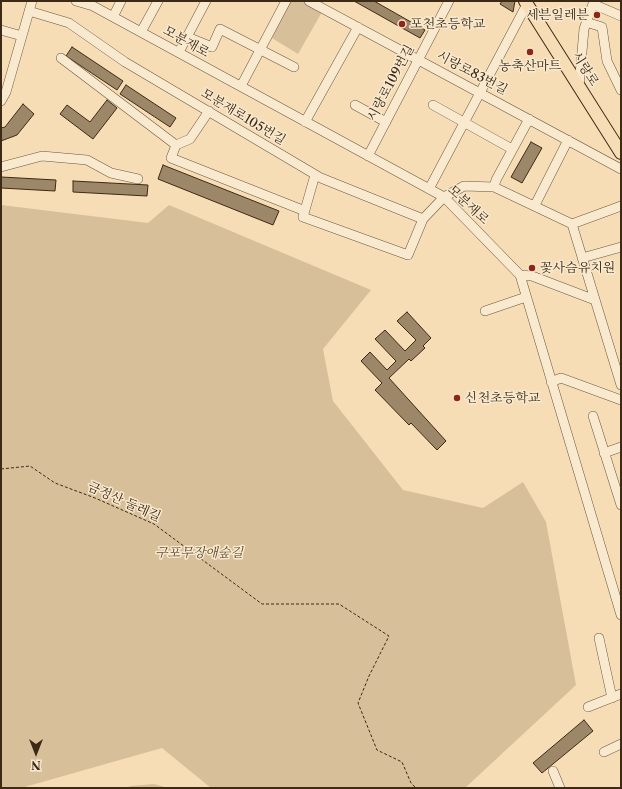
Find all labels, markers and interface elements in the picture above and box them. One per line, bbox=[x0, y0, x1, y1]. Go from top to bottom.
place label: 세븐일레븐 bbox=[526, 7, 589, 23]
marker: 세븐일레븐 bbox=[592, 10, 602, 20]
place label: 포천초등학교 bbox=[410, 16, 485, 32]
marker: 포천초등학교 bbox=[397, 19, 407, 29]
street label: 모분재로 bbox=[160, 23, 212, 61]
street label: 시랑로109번길 bbox=[364, 42, 418, 124]
marker: 농축산마트 bbox=[525, 47, 535, 57]
street label: 시랑로83번길 bbox=[434, 48, 510, 98]
street label: 시랑로 bbox=[568, 49, 602, 89]
place label: 농축산마트 bbox=[499, 58, 561, 74]
street label: 모분재로105번길 bbox=[198, 86, 288, 148]
street label: 모분재로 bbox=[444, 182, 492, 228]
place label: 꽃사슴유치원 bbox=[540, 260, 615, 276]
marker: 꽃사슴유치원 bbox=[527, 263, 537, 273]
place label: 신천초등학교 bbox=[465, 390, 540, 406]
marker: 신천초등학교 bbox=[452, 393, 462, 403]
street label: 금정산 둘레길 bbox=[85, 479, 163, 525]
park label: 구포무장애숲길 bbox=[155, 545, 243, 561]
north arrow bbox=[16, 733, 56, 773]
text: N bbox=[31, 758, 41, 772]

